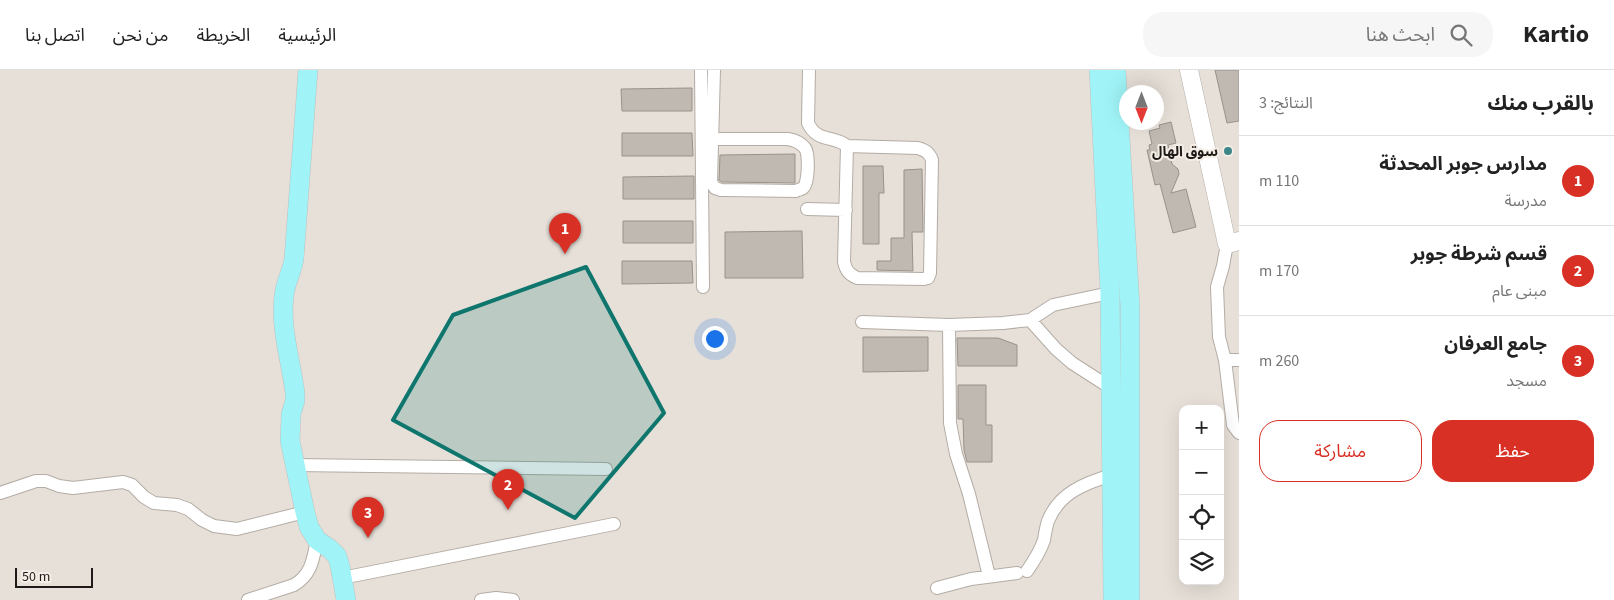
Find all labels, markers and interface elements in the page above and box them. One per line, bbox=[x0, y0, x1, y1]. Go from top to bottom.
search box bbox=[1143, 12, 1493, 57]
text: Kartio bbox=[1523, 17, 1589, 52]
icon: search bbox=[1447, 21, 1475, 49]
text: ابحث هنا bbox=[1366, 22, 1435, 49]
text: اتصل بنا bbox=[25, 23, 85, 48]
text: من نحن bbox=[113, 23, 168, 48]
text: الخريطة bbox=[196, 23, 250, 48]
text: الرئيسية bbox=[278, 23, 336, 48]
north arrow bbox=[1119, 85, 1164, 130]
text: بالقرب منك bbox=[1487, 88, 1594, 118]
text: النتائج: 3 bbox=[1259, 92, 1313, 114]
place label: سوق الهال bbox=[1152, 142, 1218, 162]
marker: سوق الهال bbox=[1222, 145, 1234, 157]
text: مدارس جوبر المحدثة bbox=[1379, 151, 1547, 178]
text: 110 m bbox=[1259, 170, 1299, 192]
text: 1 bbox=[1574, 170, 1582, 192]
text: مدرسة bbox=[1504, 190, 1547, 212]
pin: 1 bbox=[549, 213, 581, 254]
text: قسم شرطة جوبر bbox=[1411, 241, 1547, 268]
text: 170 m bbox=[1259, 260, 1299, 282]
text: 2 bbox=[1574, 260, 1582, 282]
text: مبنى عام bbox=[1492, 280, 1547, 302]
your location bbox=[702, 326, 728, 352]
text: جامع العرفان bbox=[1444, 331, 1547, 358]
text: 260 m bbox=[1259, 350, 1299, 372]
text: 3 bbox=[1574, 350, 1582, 372]
text: مسجد bbox=[1506, 370, 1547, 392]
map controls bbox=[1179, 405, 1224, 585]
button: + bbox=[1179, 405, 1224, 450]
button: مشاركة bbox=[1259, 420, 1422, 482]
button: حفظ bbox=[1432, 420, 1594, 482]
button: − bbox=[1179, 450, 1224, 495]
pin: 2 bbox=[492, 469, 524, 510]
button: locate bbox=[1179, 495, 1224, 540]
pin: 3 bbox=[352, 497, 384, 538]
button: layers bbox=[1179, 540, 1224, 585]
scale bar bbox=[15, 565, 92, 588]
text: 50 m bbox=[22, 567, 50, 587]

